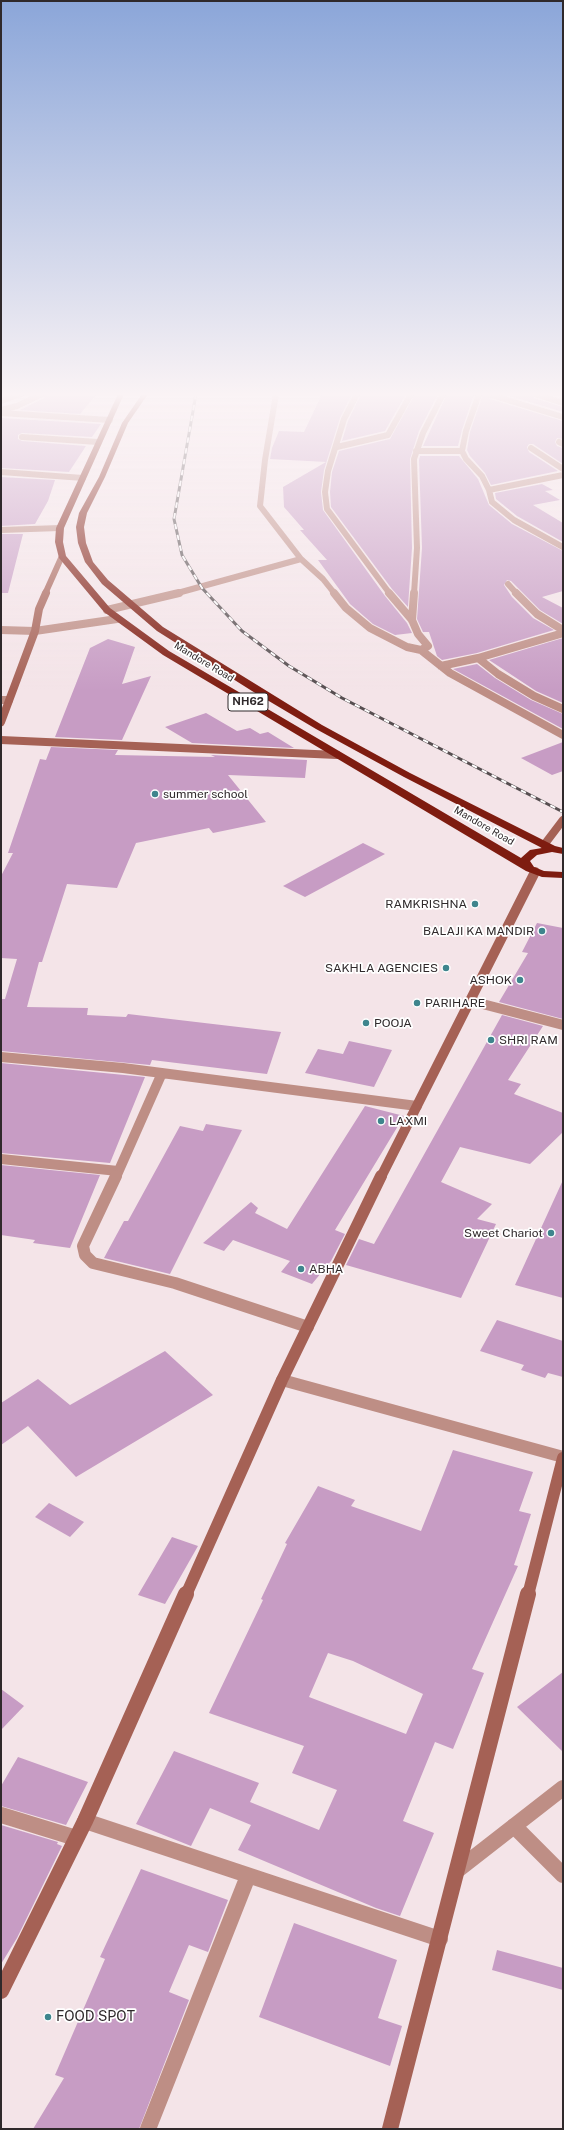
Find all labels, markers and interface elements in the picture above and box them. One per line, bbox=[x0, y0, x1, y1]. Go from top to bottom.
street label: Mandore Road bbox=[172, 640, 236, 684]
road number: NH62 bbox=[228, 693, 268, 711]
place label: summer school bbox=[163, 787, 248, 801]
marker: summer school bbox=[150, 789, 160, 799]
street label: Mandore Road bbox=[452, 804, 516, 848]
place label: RAMKRISHNA bbox=[385, 897, 467, 911]
marker: RAMKRISHNA bbox=[470, 899, 480, 909]
place label: BALAJI KA MANDIR bbox=[423, 924, 534, 938]
marker: BALAJI KA MANDIR bbox=[537, 926, 547, 936]
place label: SAKHLA AGENCIES bbox=[325, 961, 438, 975]
marker: SAKHLA AGENCIES bbox=[441, 963, 451, 973]
place label: ASHOK bbox=[469, 973, 512, 987]
marker: ASHOK bbox=[515, 975, 525, 985]
place label: PARIHARE bbox=[425, 996, 485, 1010]
marker: PARIHARE bbox=[412, 998, 422, 1008]
place label: POOJA bbox=[374, 1016, 412, 1030]
marker: POOJA bbox=[361, 1018, 371, 1028]
place label: SHRI RAM bbox=[499, 1033, 558, 1047]
marker: SHRI RAM bbox=[486, 1035, 496, 1045]
place label: LAXMI bbox=[389, 1114, 427, 1128]
marker: LAXMI bbox=[376, 1116, 386, 1126]
place label: Sweet Chariot bbox=[464, 1226, 543, 1240]
marker: Sweet Chariot bbox=[546, 1228, 556, 1238]
place label: ABHA bbox=[309, 1262, 343, 1276]
marker: ABHA bbox=[296, 1264, 306, 1274]
place label: FOOD SPOT bbox=[56, 2009, 135, 2025]
marker: FOOD SPOT bbox=[43, 2012, 53, 2022]

